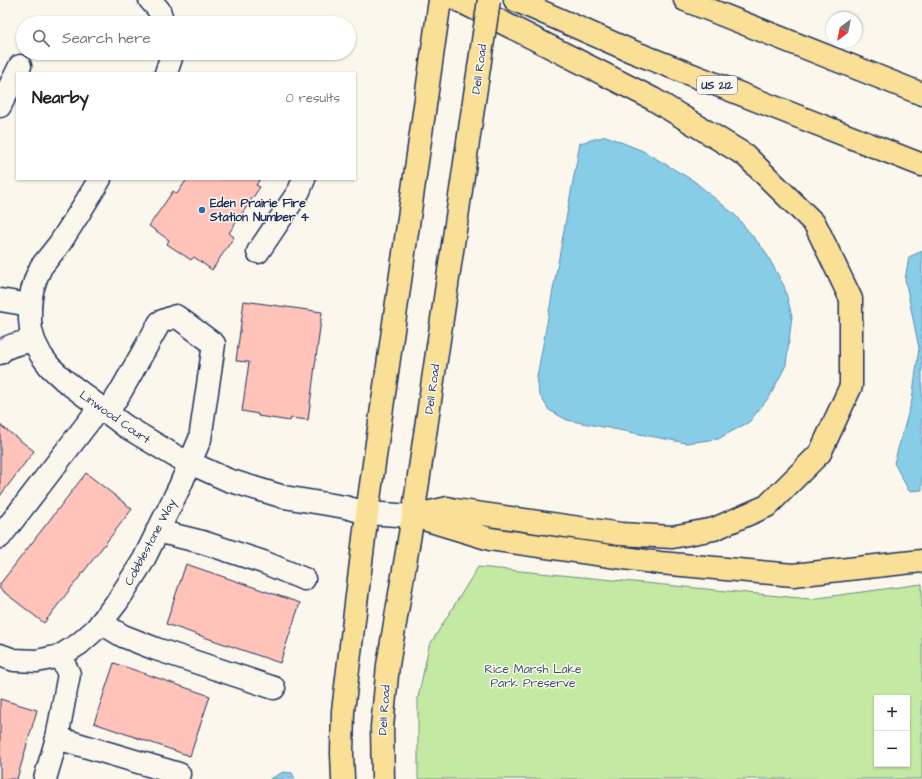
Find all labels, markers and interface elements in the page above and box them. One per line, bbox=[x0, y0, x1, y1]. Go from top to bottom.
north arrow bbox=[826, 12, 862, 48]
search box bbox=[16, 16, 356, 60]
icon: search bbox=[30, 27, 52, 49]
text: Search here bbox=[62, 28, 151, 49]
street label: Dell Road bbox=[468, 43, 491, 95]
road number: US 212 bbox=[697, 76, 737, 94]
text: Nearby bbox=[32, 86, 89, 110]
text: 0 results bbox=[285, 89, 340, 107]
place label: Eden Prairie Fire Station Number 4 bbox=[209, 195, 310, 226]
marker: Eden Prairie Fire Station Number 4 bbox=[197, 205, 207, 215]
street label: Dell Road bbox=[421, 363, 444, 415]
street label: Linwood Court bbox=[76, 387, 154, 448]
street label: Cobblestone Way bbox=[120, 495, 182, 589]
park label: Rice Marsh Lake Park Preserve bbox=[485, 661, 582, 692]
street label: Dell Road bbox=[374, 684, 395, 736]
map controls bbox=[874, 695, 910, 767]
button: + bbox=[874, 695, 910, 731]
button: − bbox=[874, 731, 910, 767]

